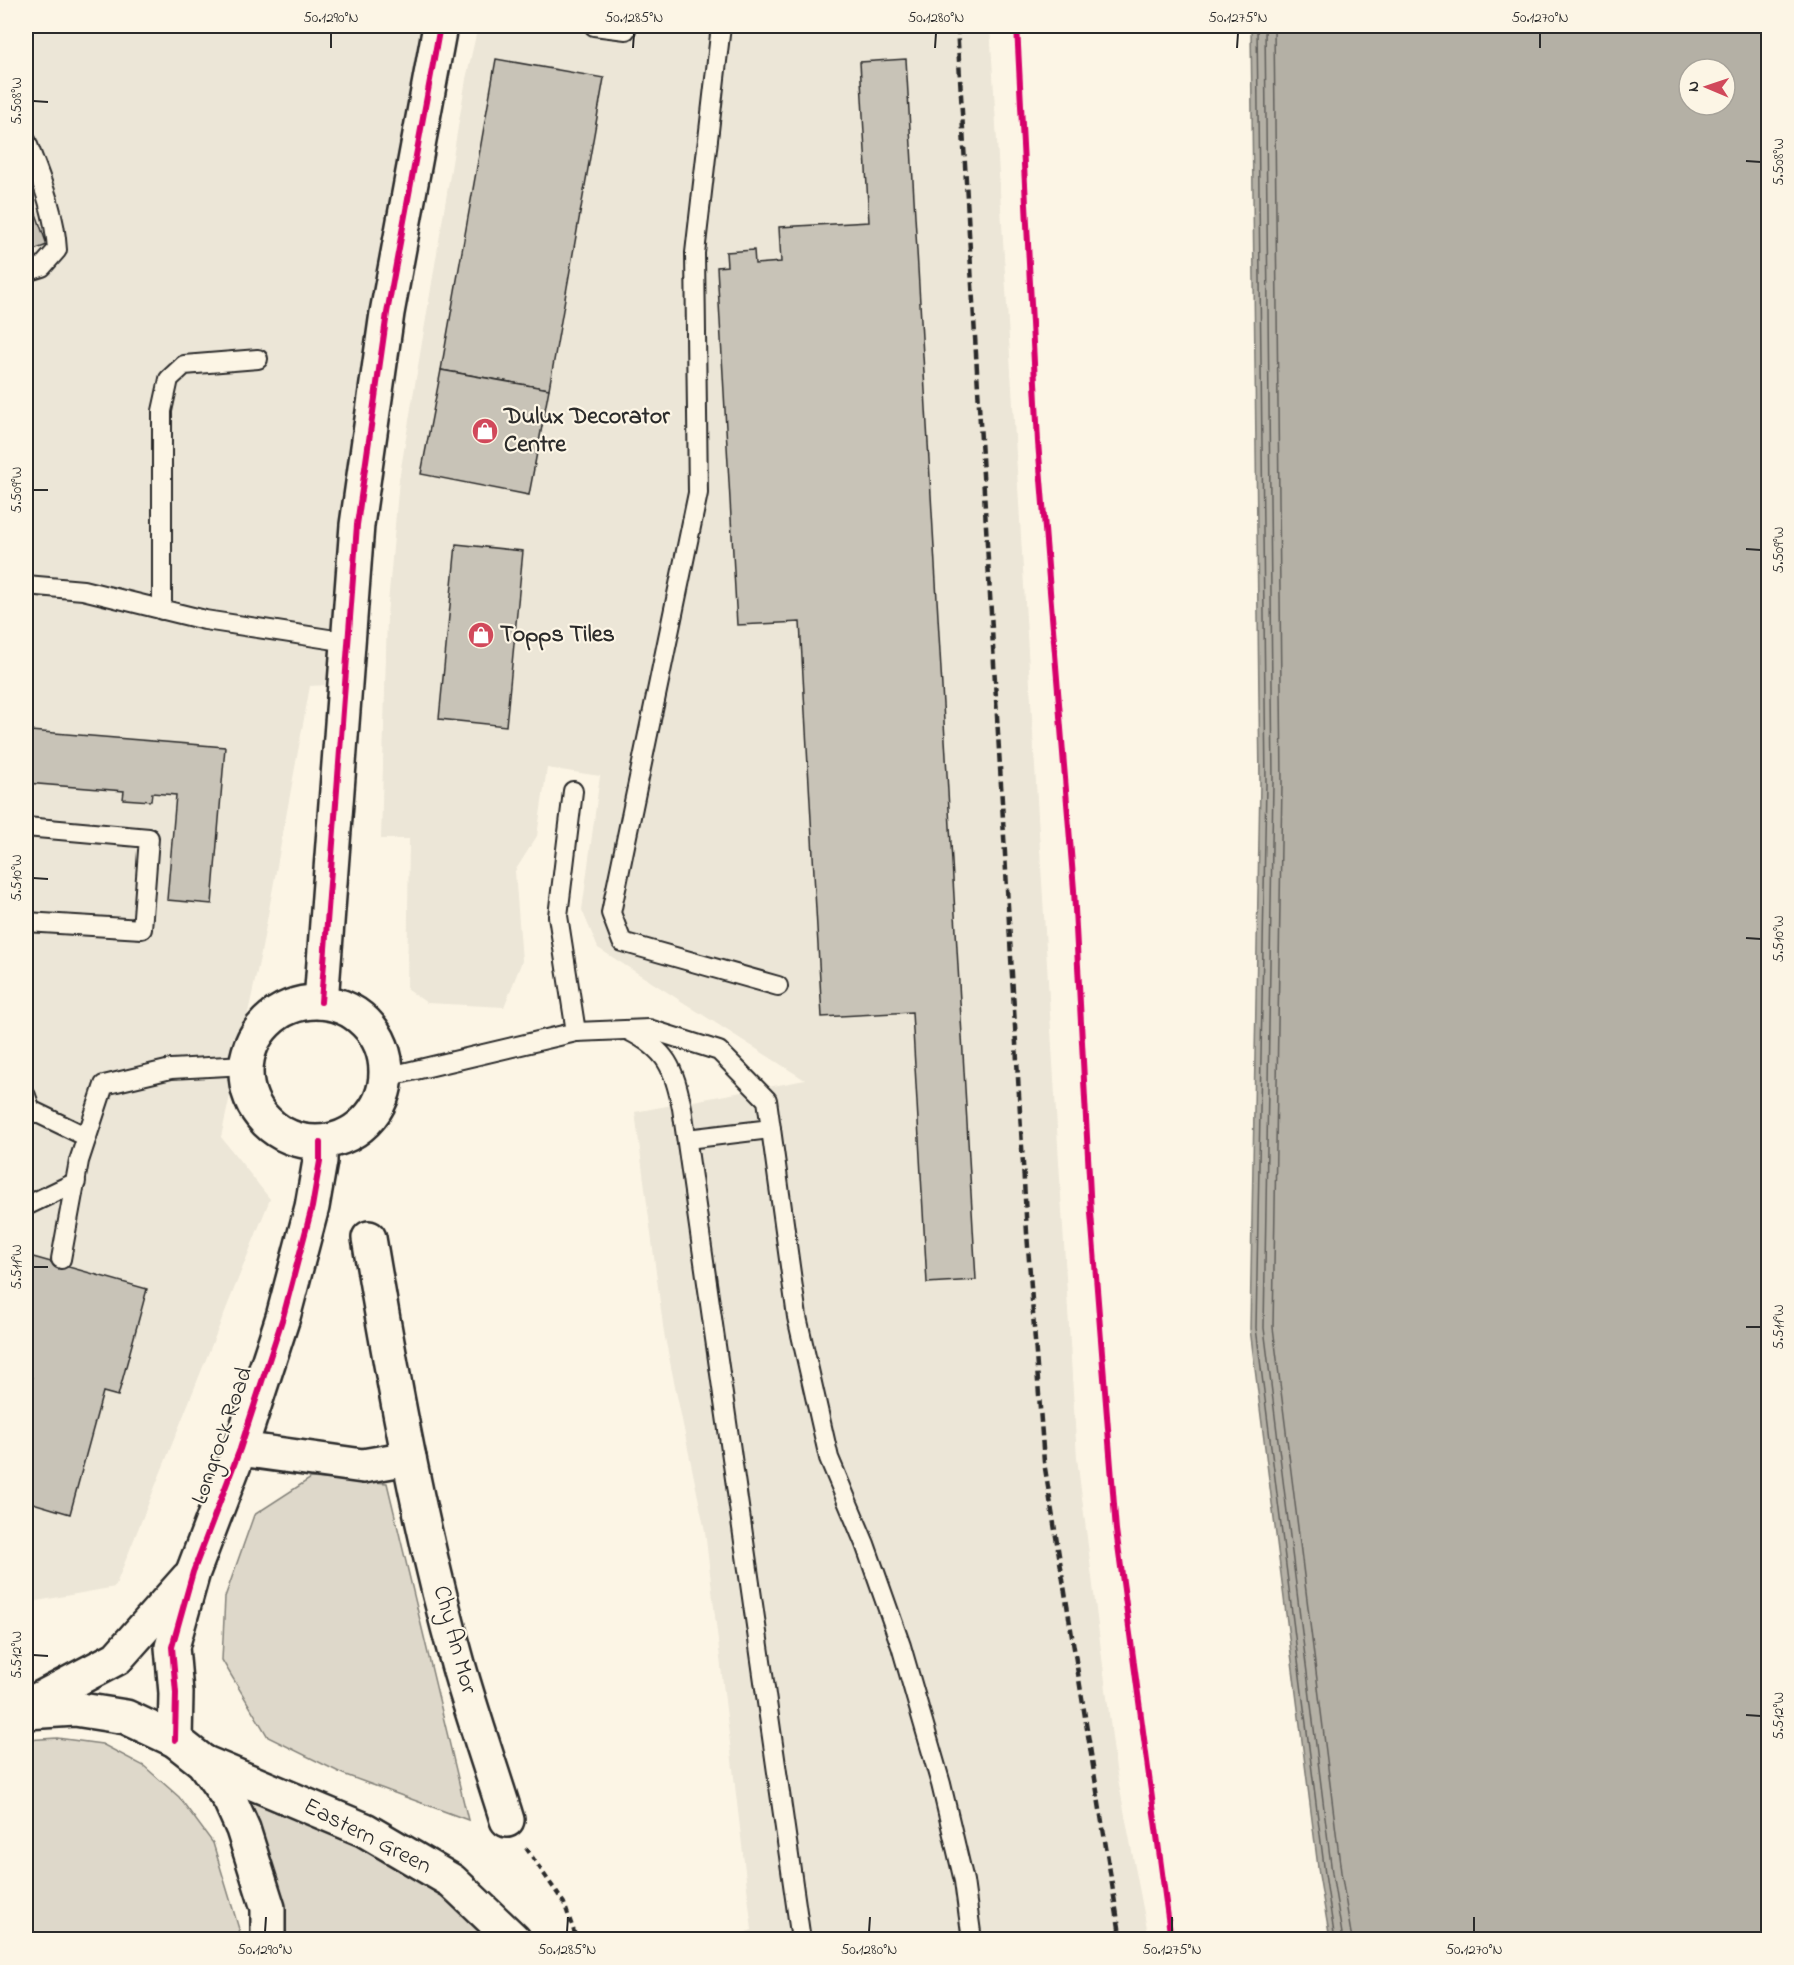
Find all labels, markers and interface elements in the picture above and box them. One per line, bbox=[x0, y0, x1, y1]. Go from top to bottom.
text: 50.1290°N bbox=[303, 7, 359, 29]
text: 50.1285°N bbox=[605, 7, 663, 29]
text: 50.1280°N bbox=[908, 7, 964, 29]
text: 50.1275°N bbox=[1208, 7, 1268, 29]
text: 50.1270°N bbox=[1511, 7, 1569, 29]
north arrow bbox=[1677, 57, 1737, 117]
text: 5.508°W bbox=[6, 77, 28, 125]
text: N bbox=[1682, 81, 1706, 92]
text: 5.508°W bbox=[1768, 138, 1790, 186]
place label: Dulux Decorator Centre bbox=[503, 400, 670, 463]
shop icon: Dulux Decorator Centre bbox=[470, 416, 500, 446]
text: 5.509°W bbox=[6, 467, 28, 513]
text: 5.509°W bbox=[1768, 527, 1790, 573]
place label: Topps Tiles bbox=[500, 618, 615, 653]
shop icon: Topps Tiles bbox=[466, 620, 496, 650]
text: 5.510°W bbox=[6, 854, 28, 902]
text: 5.510°W bbox=[1768, 915, 1790, 963]
text: 5.511°W bbox=[6, 1244, 28, 1290]
text: 5.511°W bbox=[1768, 1304, 1790, 1350]
street label: Longrock Road bbox=[183, 1362, 263, 1509]
street label: Chy An Mor bbox=[422, 1582, 485, 1699]
text: 5.512°W bbox=[6, 1631, 28, 1679]
text: 5.512°W bbox=[1768, 1692, 1790, 1740]
street label: Eastern Green bbox=[297, 1790, 437, 1884]
text: 50.1290°N bbox=[237, 1939, 293, 1961]
text: 50.1285°N bbox=[538, 1939, 596, 1961]
text: 50.1280°N bbox=[841, 1939, 897, 1961]
text: 50.1275°N bbox=[1142, 1939, 1202, 1961]
text: 50.1270°N bbox=[1445, 1939, 1503, 1961]

